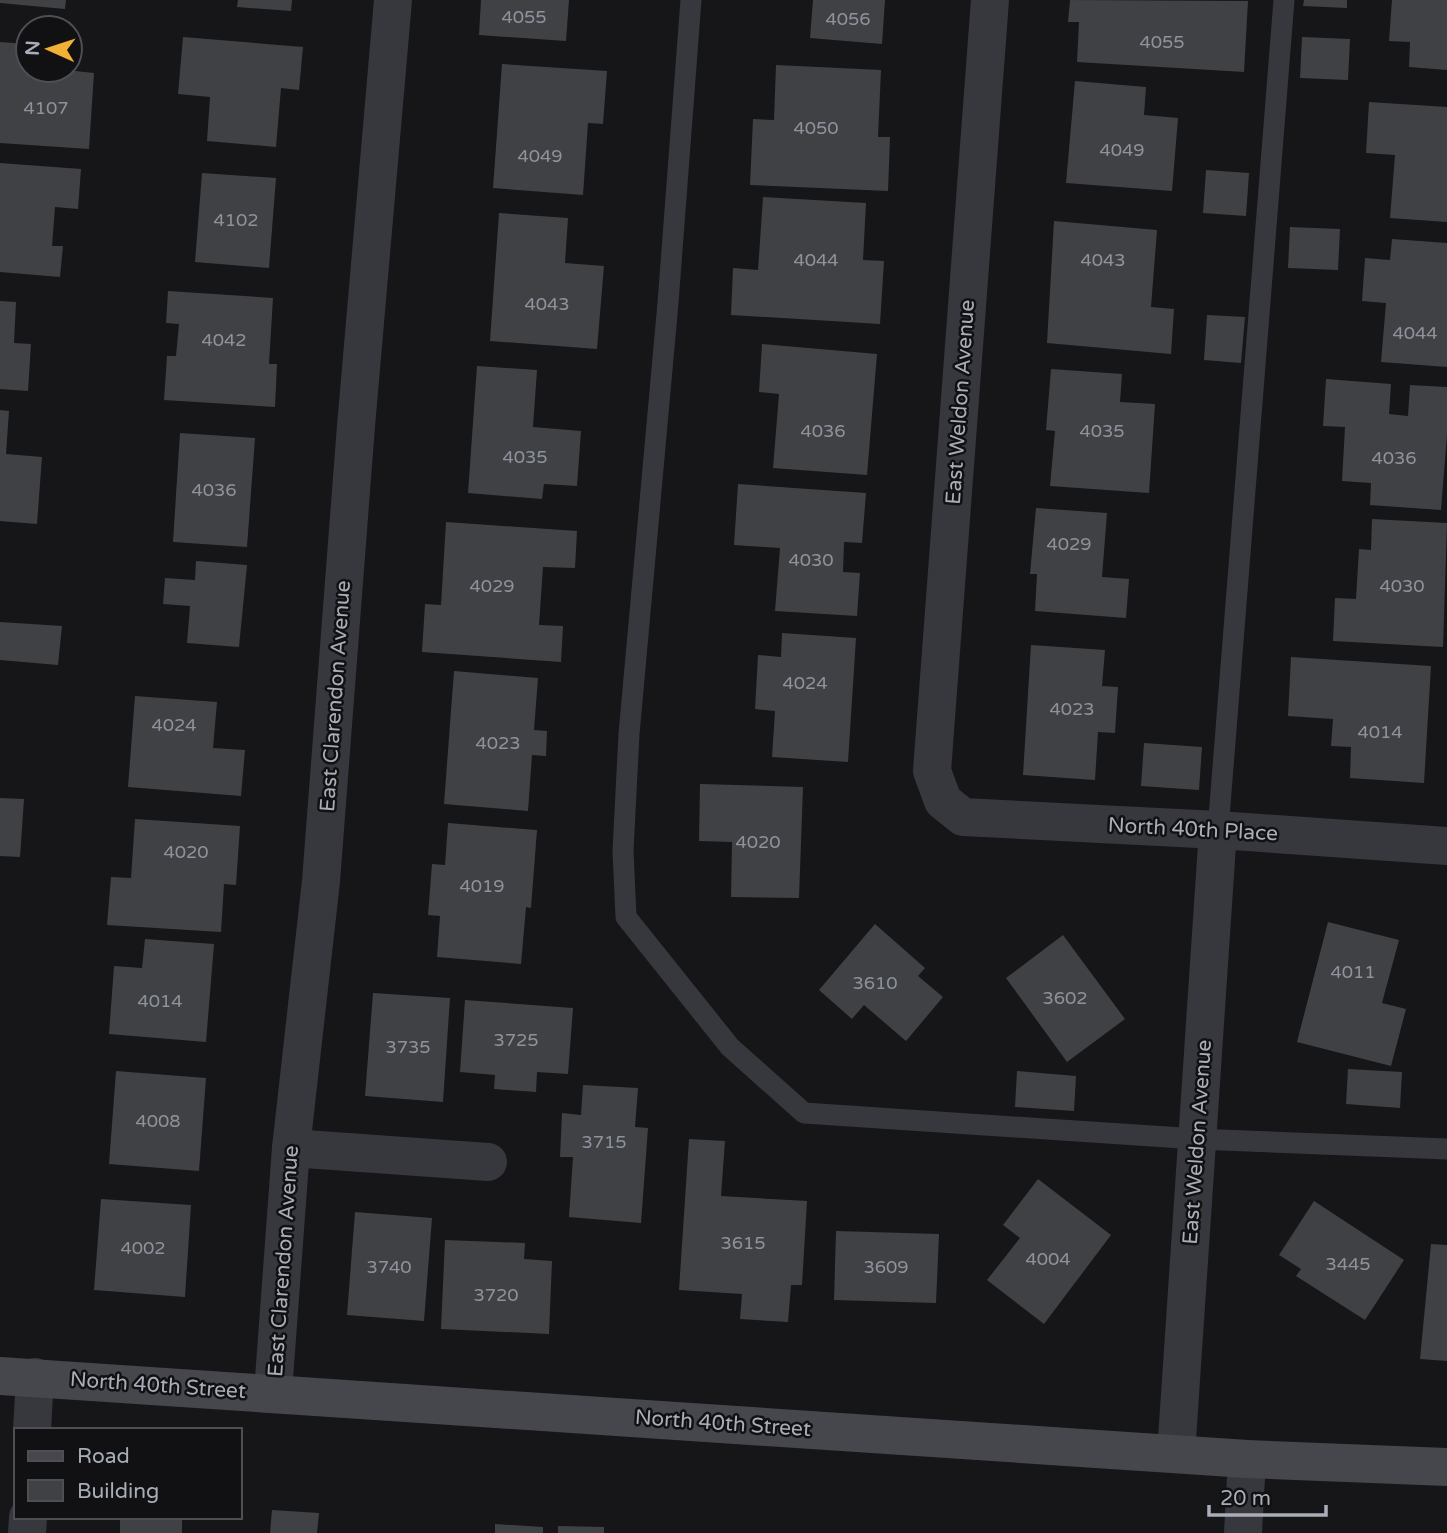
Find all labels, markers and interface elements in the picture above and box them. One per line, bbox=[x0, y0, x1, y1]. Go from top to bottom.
house number: 4055 bbox=[501, 6, 547, 28]
house number: 4056 bbox=[825, 8, 871, 30]
north arrow bbox=[14, 14, 84, 84]
house number: 4055 bbox=[1139, 31, 1185, 53]
text: N bbox=[22, 40, 44, 56]
house number: 4107 bbox=[23, 97, 69, 119]
house number: 4050 bbox=[793, 117, 839, 139]
house number: 4049 bbox=[1099, 139, 1145, 161]
house number: 4049 bbox=[517, 145, 563, 167]
house number: 4102 bbox=[213, 209, 259, 231]
house number: 4044 bbox=[793, 249, 839, 271]
house number: 4043 bbox=[1080, 249, 1126, 271]
house number: 4043 bbox=[524, 293, 570, 315]
street label: East Weldon Avenue bbox=[941, 299, 980, 505]
house number: 4044 bbox=[1392, 322, 1438, 344]
house number: 4042 bbox=[201, 329, 247, 351]
house number: 4036 bbox=[800, 420, 846, 442]
house number: 4035 bbox=[1079, 420, 1125, 442]
house number: 4035 bbox=[502, 446, 548, 468]
house number: 4036 bbox=[1371, 447, 1417, 469]
house number: 4036 bbox=[191, 479, 237, 501]
house number: 4029 bbox=[1046, 533, 1092, 555]
house number: 4030 bbox=[788, 549, 834, 571]
house number: 4029 bbox=[469, 575, 515, 597]
house number: 4030 bbox=[1379, 575, 1425, 597]
street label: East Clarendon Avenue bbox=[315, 579, 356, 813]
house number: 4024 bbox=[782, 672, 828, 694]
house number: 4023 bbox=[1049, 698, 1095, 720]
house number: 4024 bbox=[151, 714, 197, 736]
house number: 4014 bbox=[1357, 721, 1403, 743]
house number: 4023 bbox=[475, 732, 521, 754]
street label: North 40th Place bbox=[1107, 813, 1279, 846]
house number: 4020 bbox=[735, 831, 781, 853]
house number: 4020 bbox=[163, 841, 209, 863]
house number: 4019 bbox=[459, 875, 505, 897]
house number: 4011 bbox=[1330, 961, 1376, 983]
house number: 3610 bbox=[852, 972, 898, 994]
house number: 3602 bbox=[1042, 987, 1088, 1009]
house number: 4014 bbox=[137, 990, 183, 1012]
house number: 3725 bbox=[493, 1029, 539, 1051]
house number: 3735 bbox=[385, 1036, 431, 1058]
street label: East Weldon Avenue bbox=[1178, 1039, 1217, 1245]
house number: 4008 bbox=[135, 1110, 181, 1132]
house number: 3715 bbox=[581, 1131, 627, 1153]
street label: East Clarendon Avenue bbox=[263, 1144, 304, 1378]
house number: 3615 bbox=[720, 1232, 766, 1254]
house number: 4002 bbox=[120, 1237, 166, 1259]
house number: 4004 bbox=[1025, 1248, 1071, 1270]
house number: 3445 bbox=[1325, 1253, 1371, 1275]
house number: 3740 bbox=[366, 1256, 412, 1278]
house number: 3609 bbox=[863, 1256, 909, 1278]
house number: 3720 bbox=[473, 1284, 519, 1306]
street label: North 40th Street bbox=[69, 1367, 247, 1404]
street label: North 40th Street bbox=[634, 1405, 812, 1442]
legend bbox=[14, 1428, 242, 1519]
text: Road bbox=[77, 1444, 130, 1469]
scale bar bbox=[1209, 1474, 1326, 1518]
text: Building bbox=[77, 1479, 159, 1504]
text: 20 m bbox=[1220, 1486, 1271, 1511]

